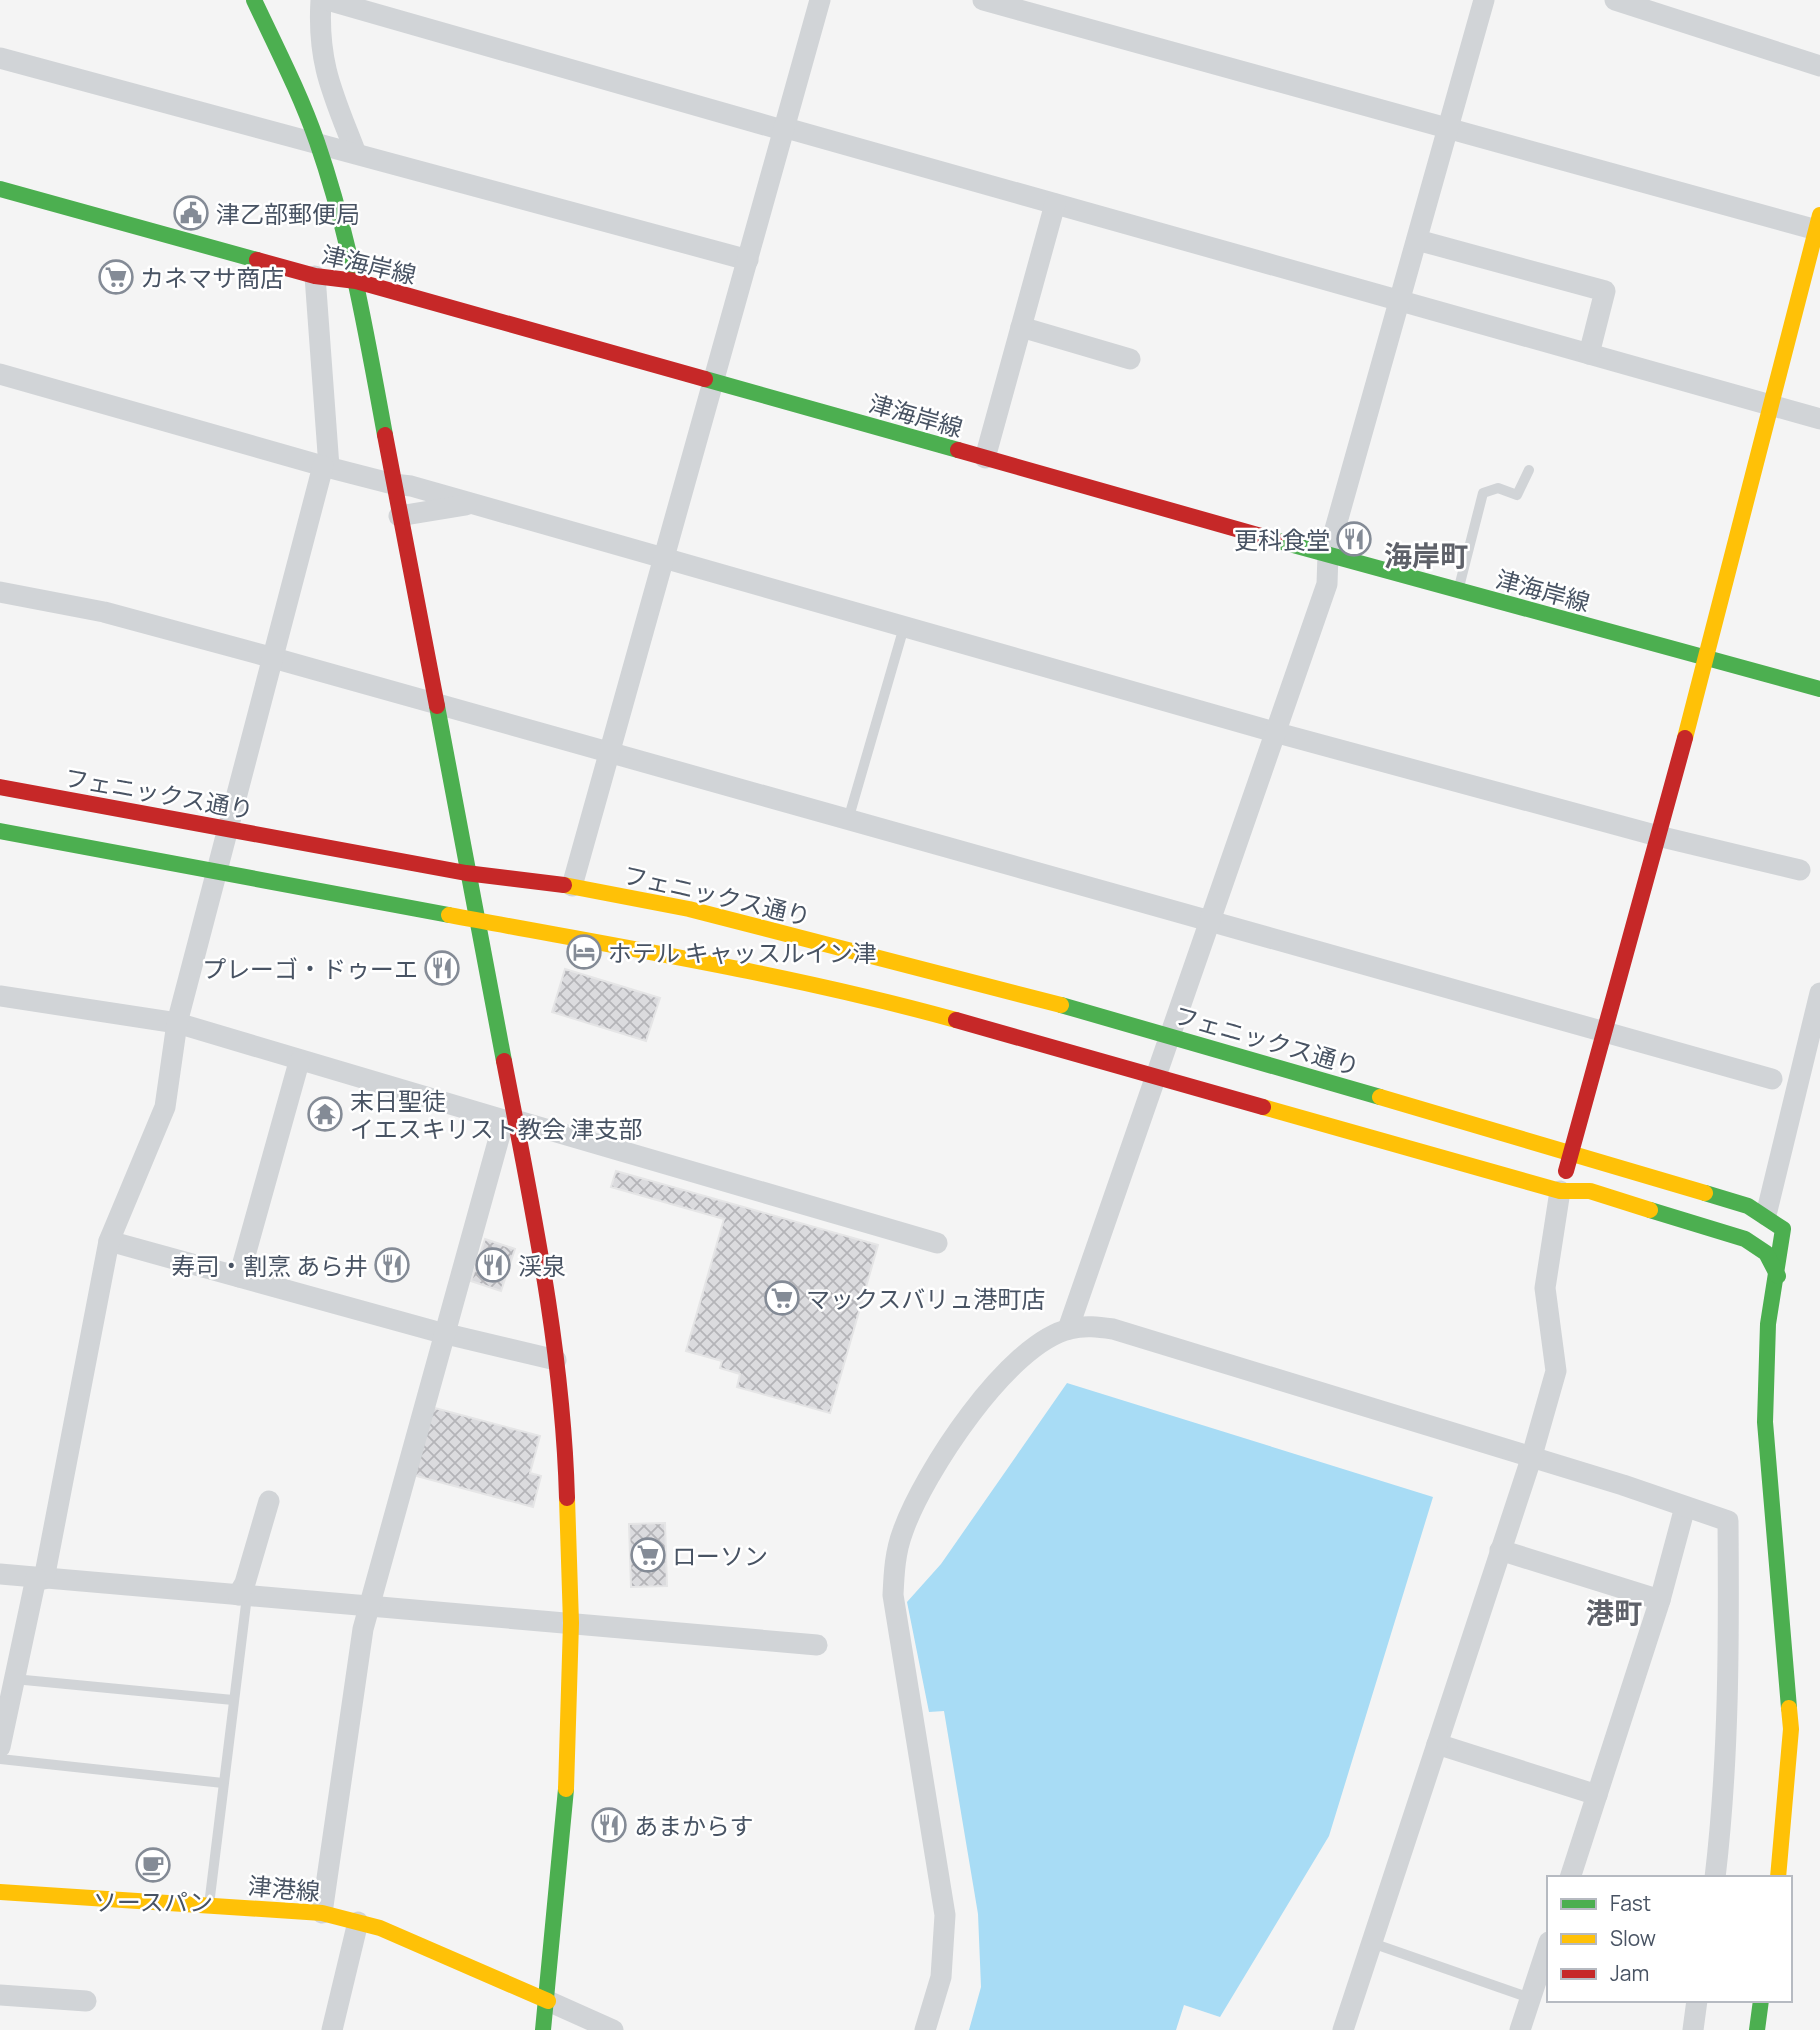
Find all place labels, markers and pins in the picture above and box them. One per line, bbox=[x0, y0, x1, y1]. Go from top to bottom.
public building icon: 津乙部郵便局 bbox=[172, 194, 210, 232]
place label: 津乙部郵便局 bbox=[216, 197, 360, 230]
supermarket icon: カネマサ商店 bbox=[97, 258, 135, 296]
place label: カネマサ商店 bbox=[140, 261, 284, 294]
restaurant icon: 更科食堂 bbox=[1335, 520, 1373, 558]
place label: 更科食堂 bbox=[1234, 523, 1330, 556]
hotel icon: ホテル キャッスルイン津 bbox=[565, 933, 603, 971]
place label: ホテル キャッスルイン津 bbox=[608, 936, 877, 969]
restaurant icon: プレーゴ・ドゥーエ bbox=[423, 949, 461, 987]
place label: プレーゴ・ドゥーエ bbox=[202, 952, 418, 985]
place label: 末日聖徒 イエスキリスト教会 津支部 bbox=[350, 1084, 643, 1145]
temple icon: 末日聖徒 イエスキリスト教会 津支部 bbox=[306, 1095, 344, 1133]
restaurant icon: 寿司・割烹 あら井 bbox=[373, 1246, 411, 1284]
restaurant icon: 渓泉 bbox=[474, 1246, 512, 1284]
place label: 寿司・割烹 あら井 bbox=[171, 1249, 368, 1282]
place label: 渓泉 bbox=[518, 1249, 566, 1282]
supermarket icon: マックスバリュ港町店 bbox=[763, 1279, 801, 1317]
place label: マックスバリュ港町店 bbox=[806, 1282, 1045, 1315]
supermarket icon: ローソン bbox=[629, 1536, 667, 1574]
place label: ローソン bbox=[672, 1539, 768, 1572]
restaurant icon: あまからす bbox=[590, 1806, 628, 1844]
place label: あまからす bbox=[634, 1809, 754, 1842]
cafe icon: ソースパン bbox=[134, 1846, 172, 1884]
place label: ソースパン bbox=[93, 1885, 213, 1918]

